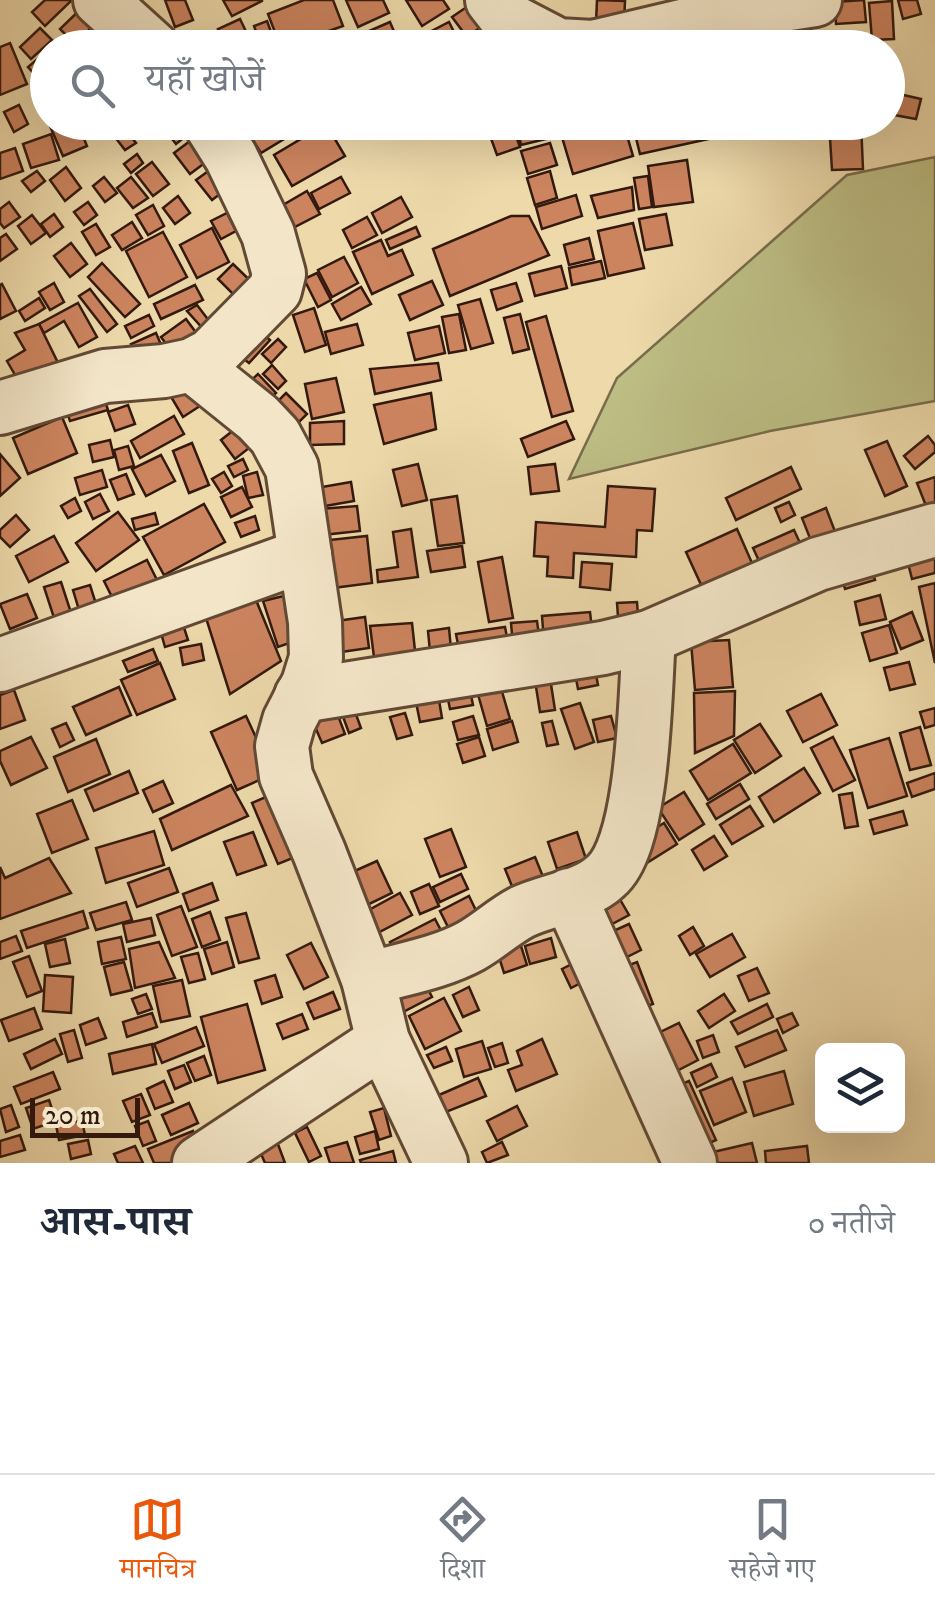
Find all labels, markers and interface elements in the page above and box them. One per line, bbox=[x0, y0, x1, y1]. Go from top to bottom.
search box bbox=[30, 30, 905, 140]
text: यहाँ खोजें bbox=[145, 56, 264, 104]
icon: search bbox=[65, 58, 120, 113]
map controls bbox=[815, 1043, 905, 1133]
button: layers bbox=[815, 1043, 905, 1133]
scale bar bbox=[30, 1093, 140, 1138]
text: 20 m bbox=[45, 1098, 101, 1133]
text: आस-पास bbox=[40, 1197, 191, 1249]
text: 0 नतीजे bbox=[808, 1204, 895, 1244]
tab: मानचित्र bbox=[120, 1492, 196, 1596]
tab: दिशा bbox=[435, 1492, 490, 1596]
tab: सहेजे गए bbox=[730, 1492, 815, 1596]

